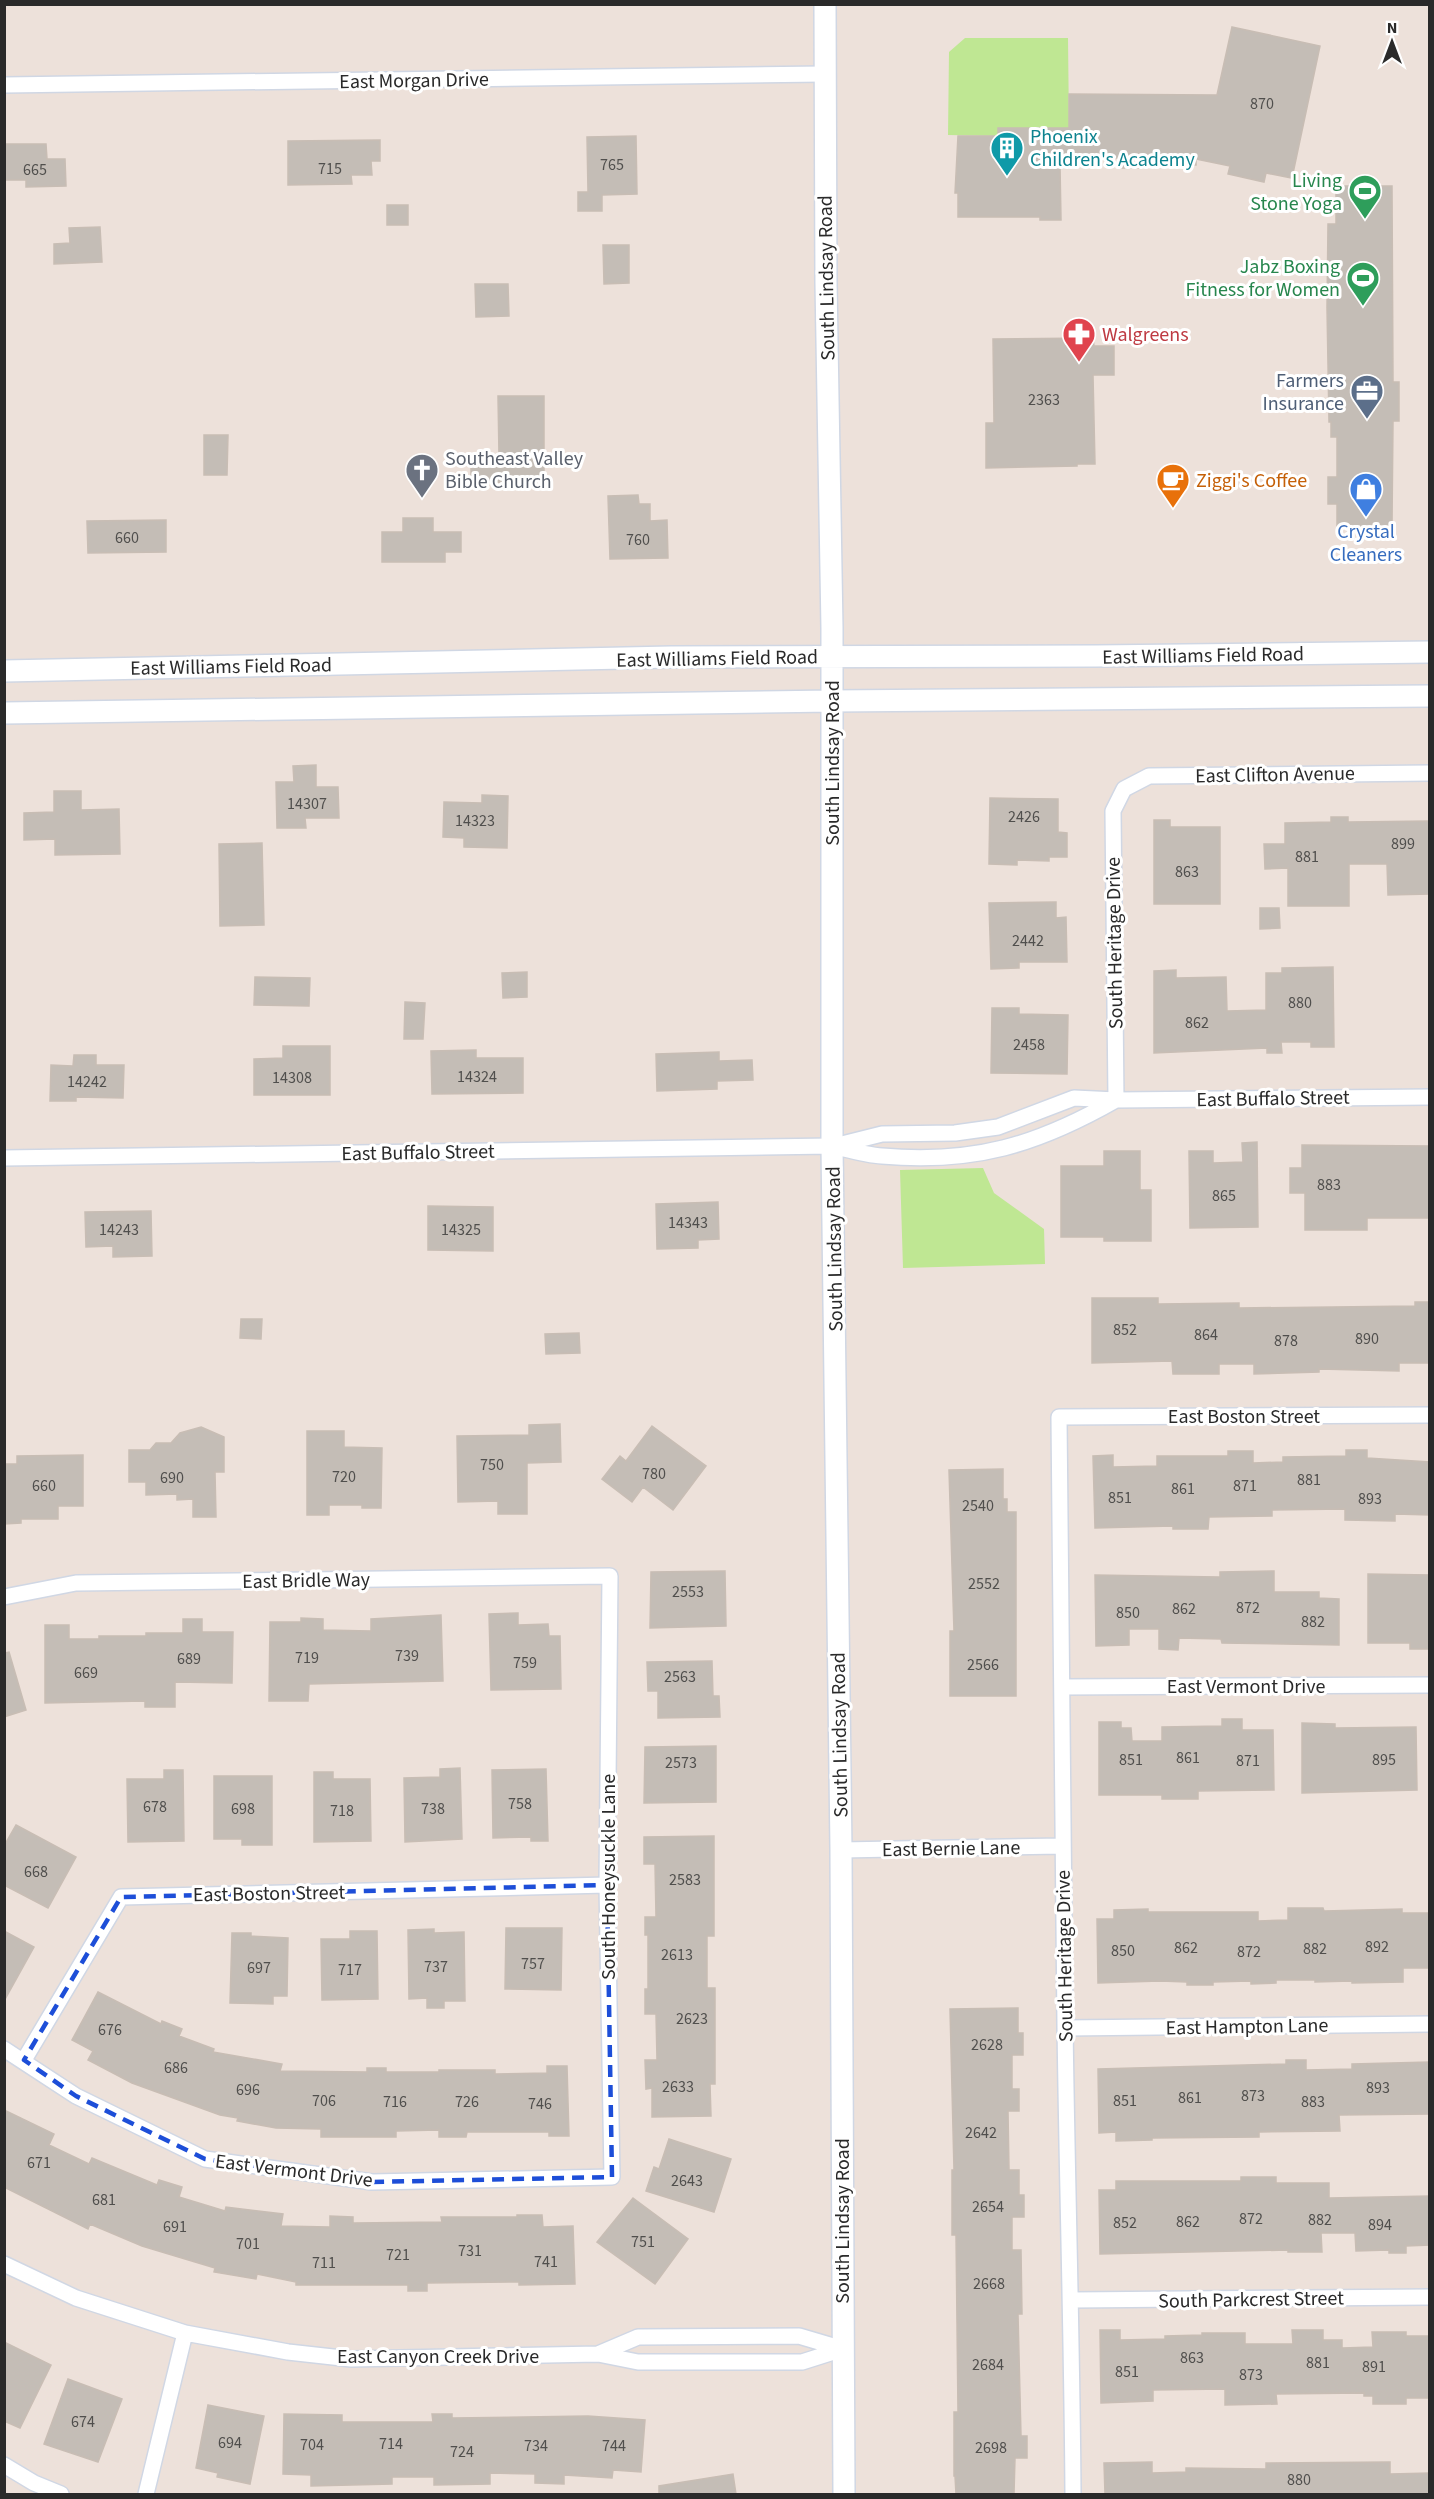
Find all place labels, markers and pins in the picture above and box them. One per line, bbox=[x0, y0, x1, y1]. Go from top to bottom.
place label: Phoenix Children's Academy bbox=[1030, 123, 1195, 174]
building icon: Phoenix Children's Academy bbox=[989, 130, 1025, 177]
place label: Living Stone Yoga bbox=[1250, 167, 1342, 218]
sports icon: Living Stone Yoga bbox=[1347, 173, 1383, 220]
place label: Jabz Boxing Fitness for Women bbox=[1185, 253, 1340, 304]
sports icon: Jabz Boxing Fitness for Women bbox=[1345, 260, 1381, 307]
pharmacy icon: Walgreens bbox=[1061, 316, 1097, 363]
place label: Walgreens bbox=[1102, 321, 1189, 349]
place label: Farmers Insurance bbox=[1262, 367, 1344, 418]
office icon: Farmers Insurance bbox=[1349, 373, 1385, 420]
place label: Southeast Valley Bible Church bbox=[445, 445, 584, 496]
church icon: Southeast Valley Bible Church bbox=[404, 452, 440, 499]
cafe icon: Ziggi's Coffee bbox=[1155, 462, 1191, 509]
place label: Ziggi's Coffee bbox=[1196, 467, 1307, 495]
shop icon: Crystal Cleaners bbox=[1348, 471, 1384, 518]
place label: Crystal Cleaners bbox=[1330, 518, 1402, 569]

